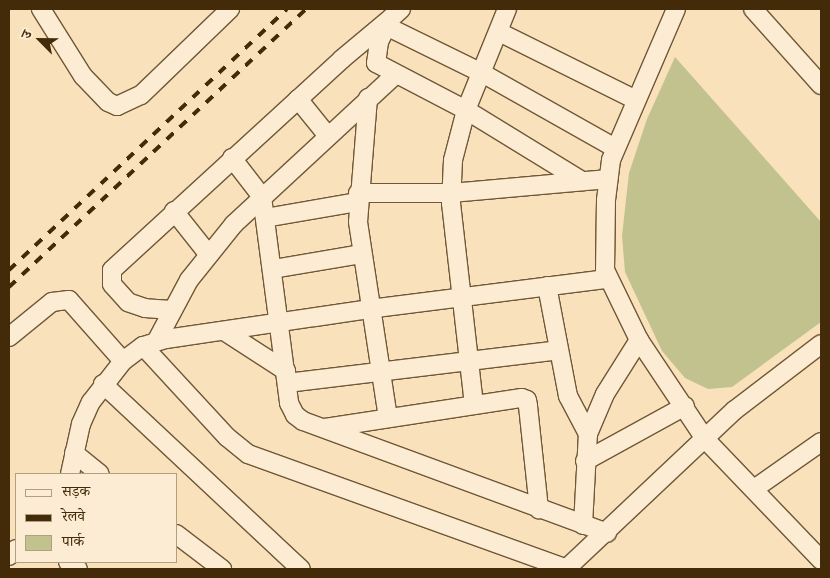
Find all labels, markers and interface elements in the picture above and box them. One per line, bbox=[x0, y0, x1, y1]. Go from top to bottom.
north arrow bbox=[15, 15, 65, 65]
text: उ bbox=[16, 27, 37, 41]
legend bbox=[15, 473, 178, 563]
text: सड़क bbox=[62, 480, 90, 501]
text: रेलवे bbox=[62, 505, 85, 526]
text: पार्क bbox=[62, 530, 84, 551]

